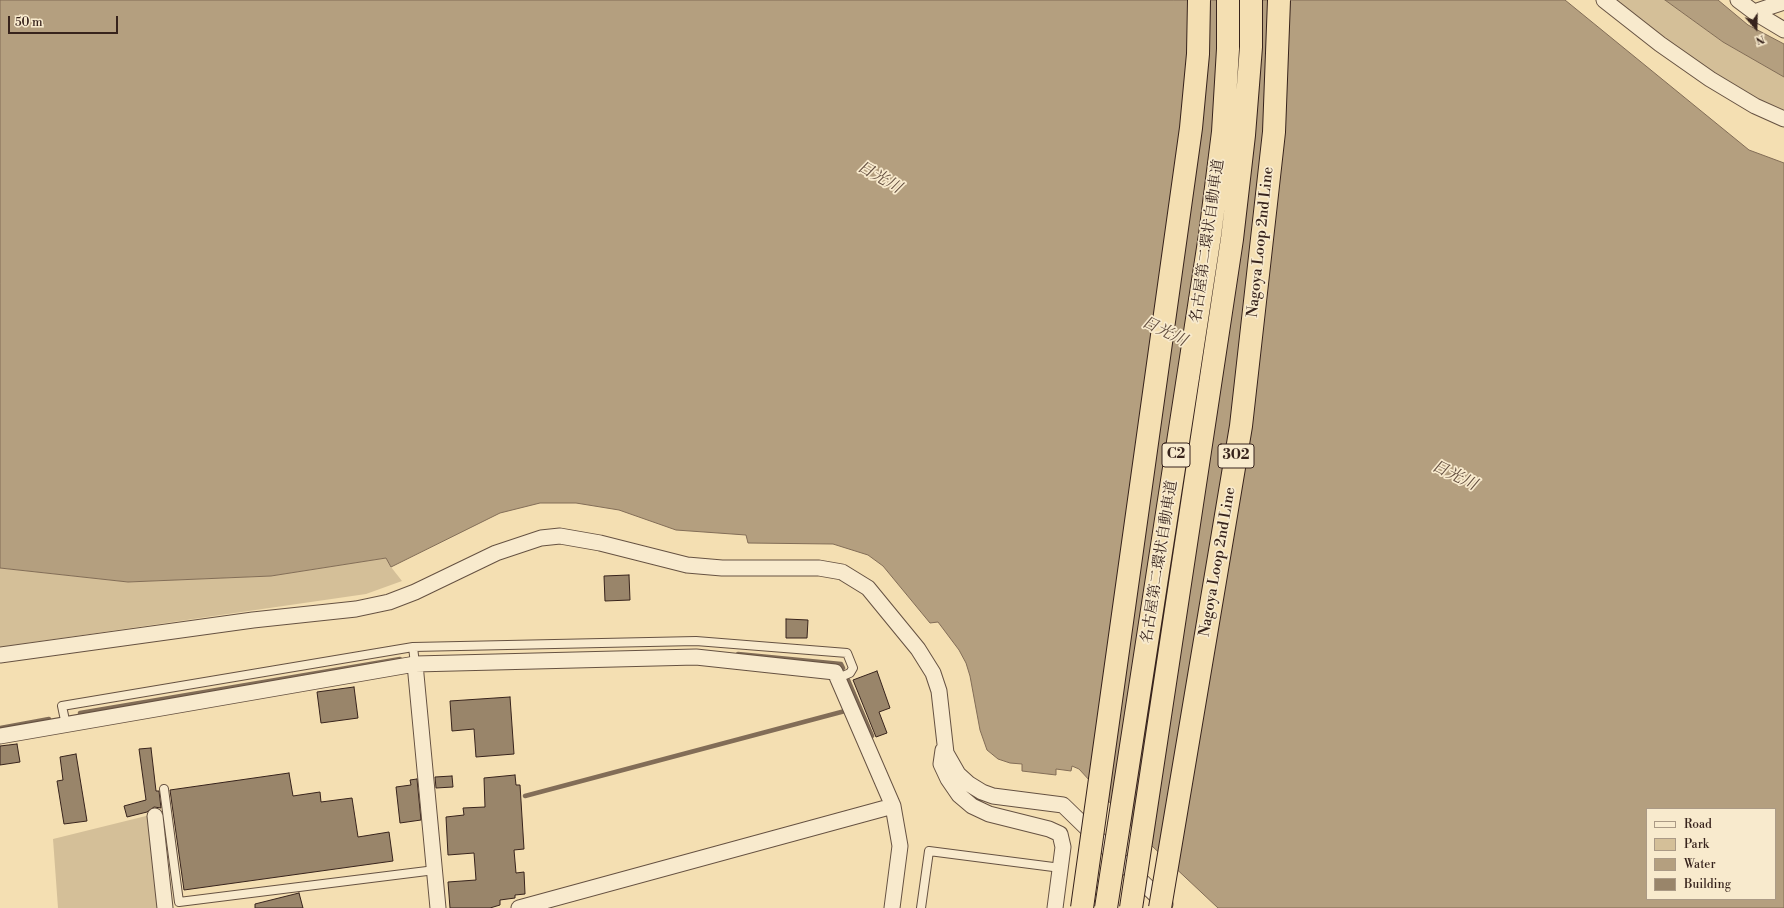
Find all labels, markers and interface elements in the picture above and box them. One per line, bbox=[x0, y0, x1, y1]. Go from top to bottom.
scale bar bbox=[10, 8, 120, 34]
north arrow bbox=[1736, 8, 1776, 48]
text: 50 m bbox=[15, 15, 43, 30]
text: N bbox=[1754, 31, 1767, 47]
water label: 日光川 bbox=[853, 158, 905, 198]
street label: 名古屋第二環状自動車道 bbox=[1188, 158, 1228, 324]
street label: Nagoya Loop 2nd Line bbox=[1244, 166, 1278, 318]
water label: 日光川 bbox=[1138, 313, 1190, 351]
road number: C2 bbox=[1162, 443, 1190, 467]
road number: 302 bbox=[1218, 444, 1254, 468]
water label: 日光川 bbox=[1428, 457, 1480, 495]
street label: 名古屋第二環状自動車道 bbox=[1138, 479, 1182, 645]
street label: Nagoya Loop 2nd Line bbox=[1196, 486, 1240, 638]
legend bbox=[1646, 808, 1776, 900]
text: Road bbox=[1684, 817, 1712, 832]
text: Park bbox=[1684, 837, 1709, 852]
text: Water bbox=[1684, 857, 1716, 872]
text: Building bbox=[1684, 877, 1731, 892]

